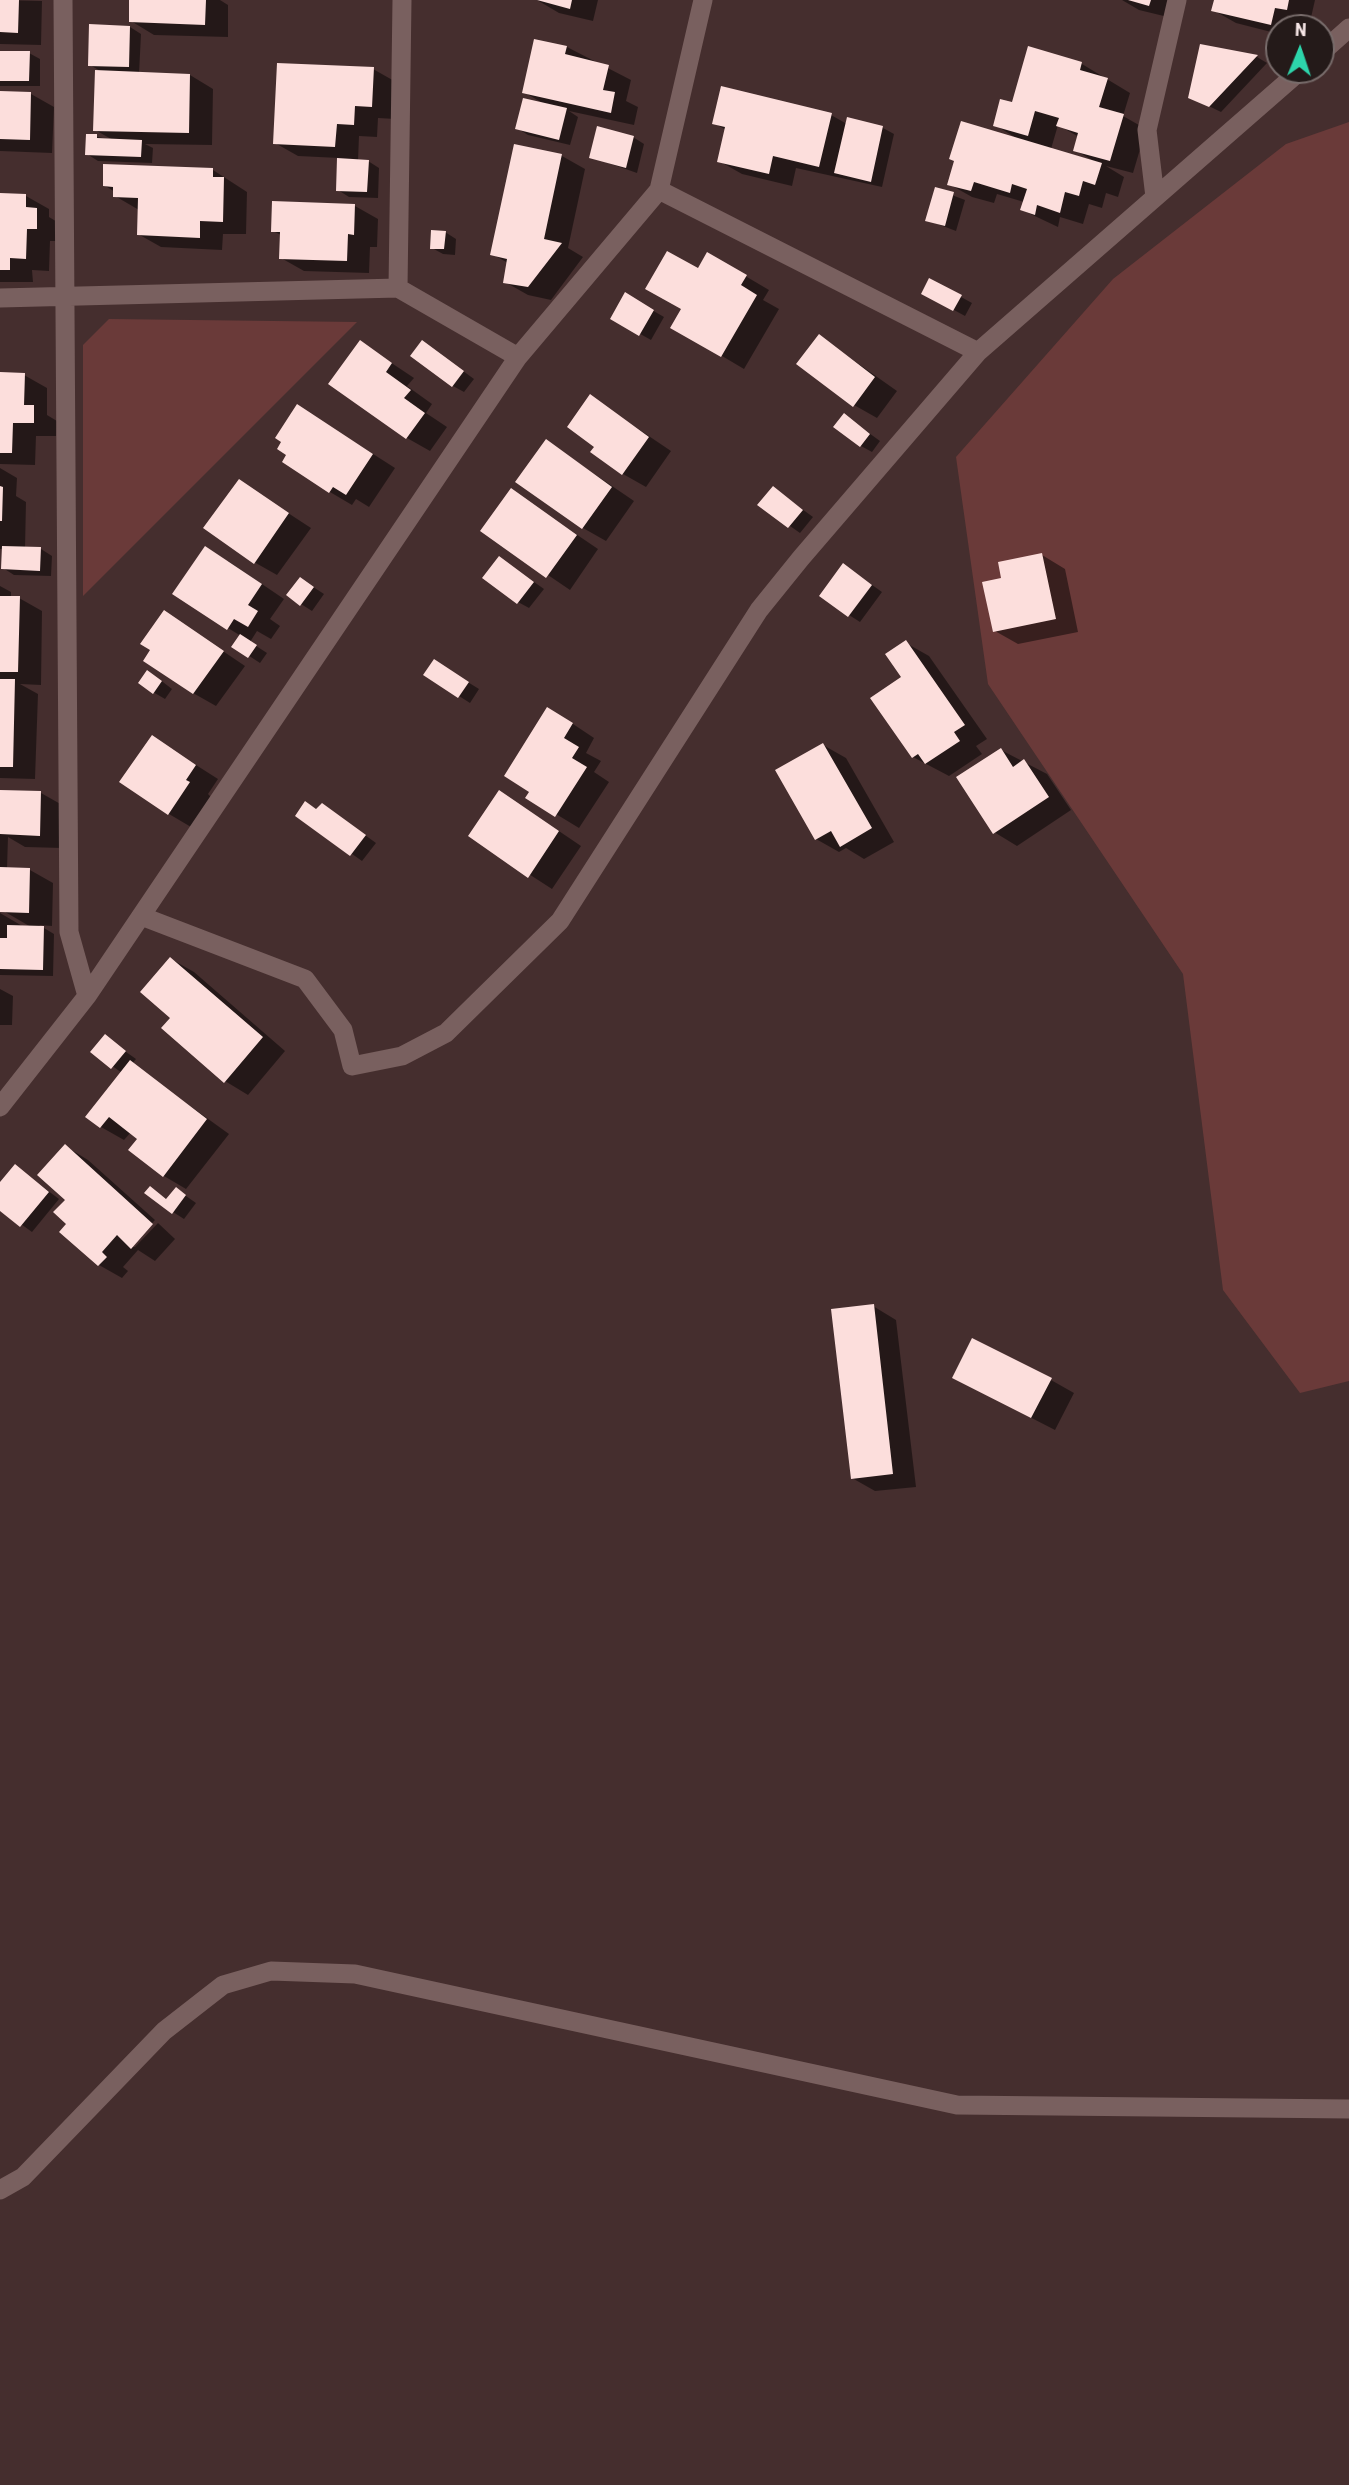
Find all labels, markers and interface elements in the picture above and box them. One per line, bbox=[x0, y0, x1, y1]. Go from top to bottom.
north arrow bbox=[1265, 14, 1335, 84]
text: N bbox=[1294, 18, 1307, 41]

